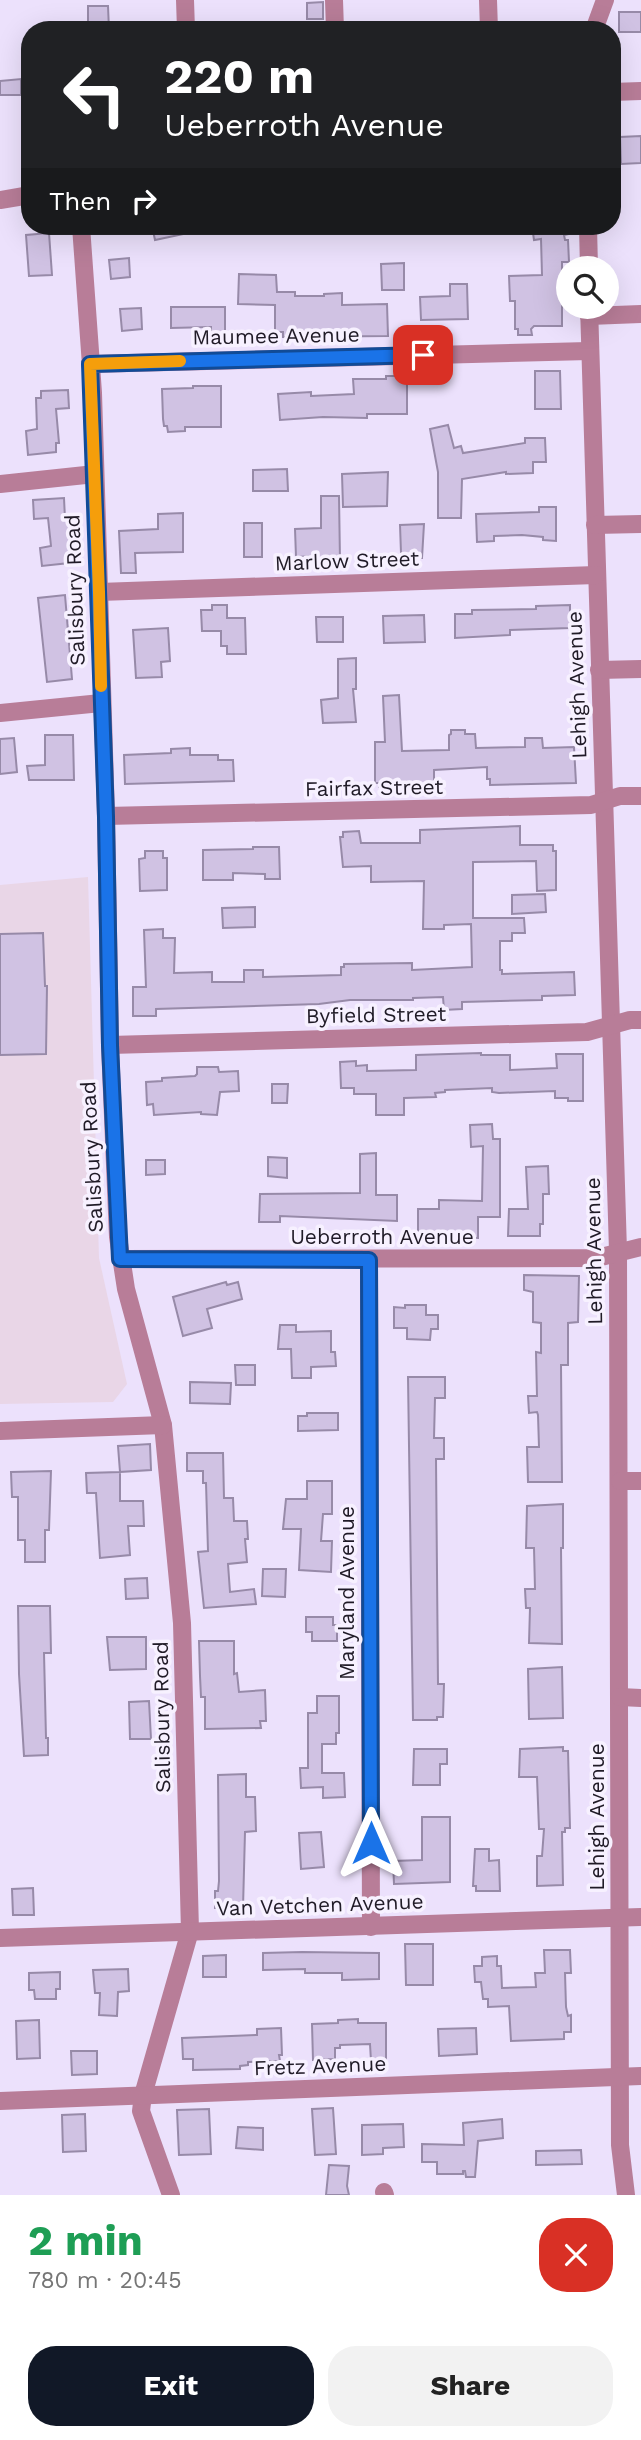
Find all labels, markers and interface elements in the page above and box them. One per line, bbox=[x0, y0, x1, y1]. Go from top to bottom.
text: 220 m bbox=[164, 47, 314, 105]
icon: left bbox=[49, 49, 140, 140]
text: Ueberroth Avenue bbox=[164, 106, 444, 144]
icon: right bbox=[125, 182, 163, 220]
text: Then bbox=[49, 186, 111, 216]
map controls bbox=[556, 256, 619, 319]
button: search bbox=[556, 256, 619, 319]
street label: Maumee Avenue bbox=[192, 322, 360, 349]
pin bbox=[393, 325, 453, 385]
icon: arrive bbox=[404, 336, 442, 374]
street label: Salisbury Road bbox=[59, 514, 90, 666]
street label: Marlow Street bbox=[274, 545, 420, 576]
street label: Lehigh Avenue bbox=[561, 611, 592, 759]
street label: Fairfax Street bbox=[305, 774, 444, 801]
street label: Byfield Street bbox=[306, 1001, 447, 1028]
street label: Salisbury Road bbox=[75, 1081, 108, 1233]
street label: Lehigh Avenue bbox=[580, 1177, 607, 1325]
street label: Ueberroth Avenue bbox=[290, 1224, 474, 1249]
street label: Maryland Avenue bbox=[334, 1506, 359, 1680]
street label: Salisbury Road bbox=[148, 1641, 175, 1793]
street label: Lehigh Avenue bbox=[584, 1743, 609, 1891]
position arrow bbox=[334, 1806, 408, 1880]
street label: Van Vetchen Avenue bbox=[216, 1888, 424, 1921]
street label: Fretz Avenue bbox=[253, 2051, 387, 2080]
text: 2 min bbox=[28, 2216, 143, 2265]
button: close bbox=[539, 2218, 613, 2292]
text: 780 m · 20:45 bbox=[28, 2267, 182, 2294]
button: Exit bbox=[28, 2346, 314, 2426]
button: Share bbox=[328, 2346, 613, 2426]

